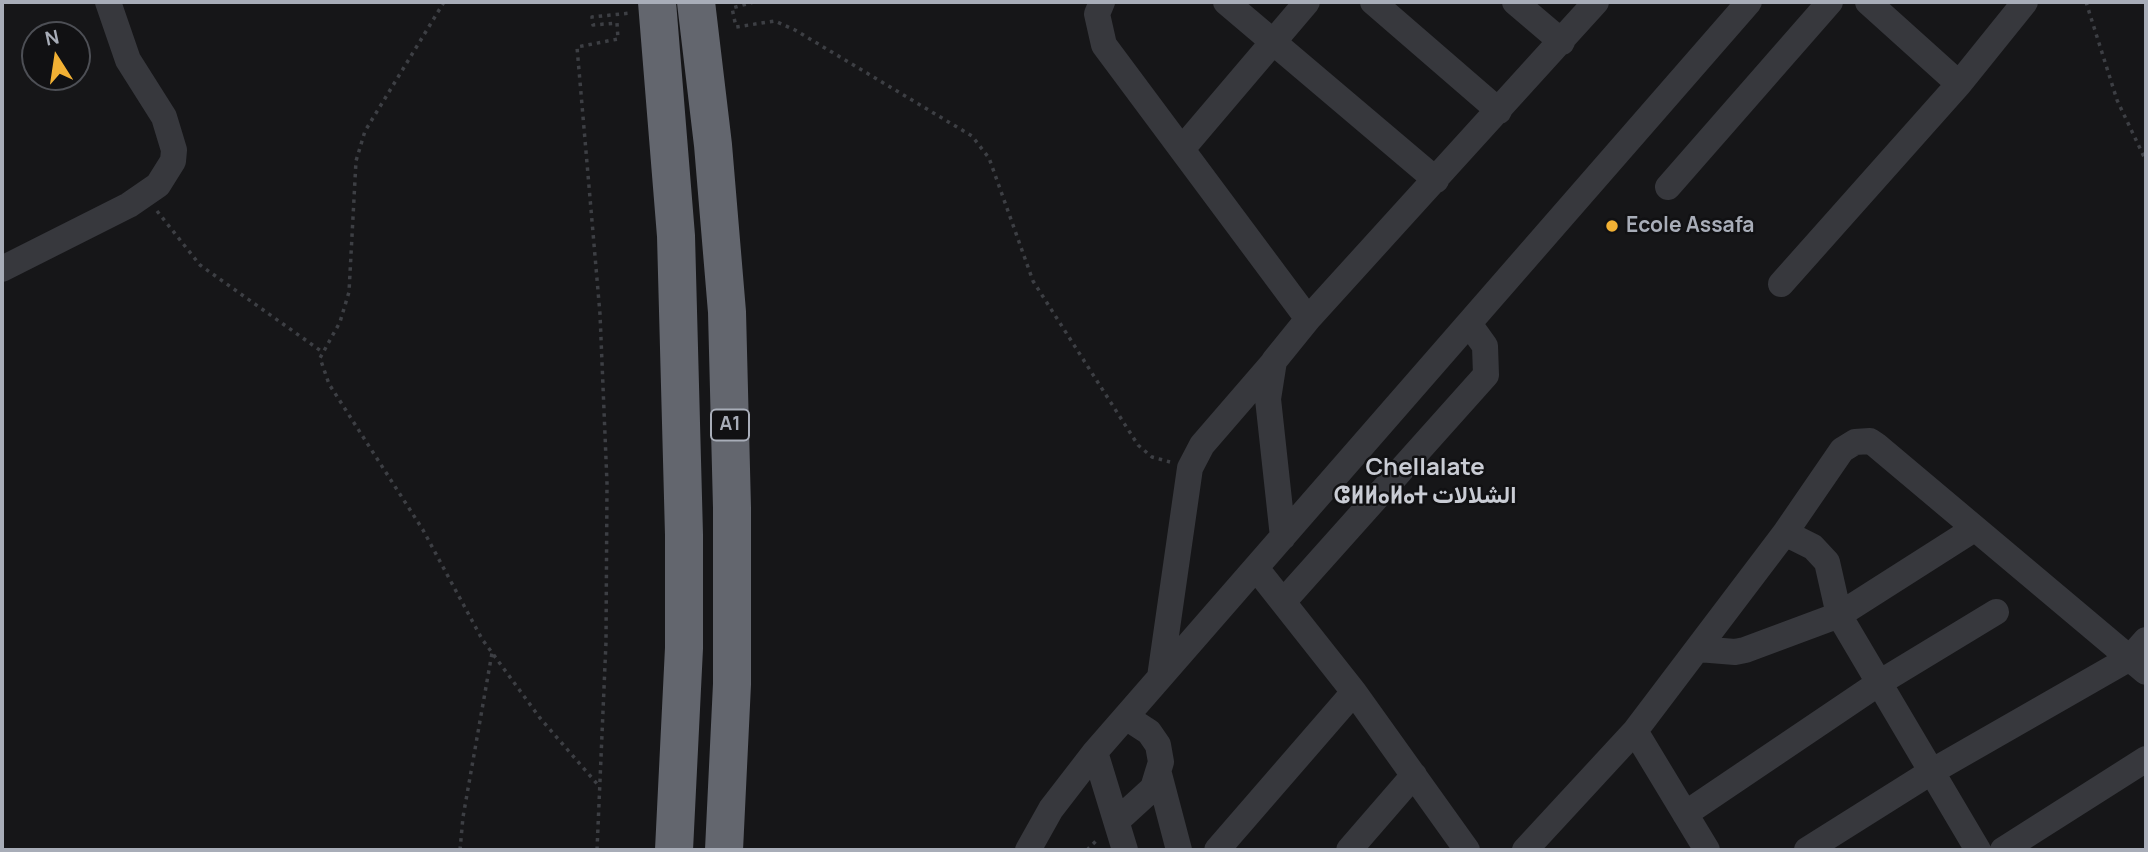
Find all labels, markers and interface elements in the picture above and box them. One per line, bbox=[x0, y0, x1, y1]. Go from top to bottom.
north arrow bbox=[21, 21, 91, 91]
text: N bbox=[43, 23, 61, 52]
place label: Ecole Assafa bbox=[1626, 213, 1754, 239]
marker: Ecole Assafa bbox=[1604, 218, 1620, 234]
road number: A1 bbox=[711, 410, 749, 440]
district label: Chellalate ⵛⵍⵍⴰⵍⴰⵜ الشلالات bbox=[1334, 454, 1516, 510]

